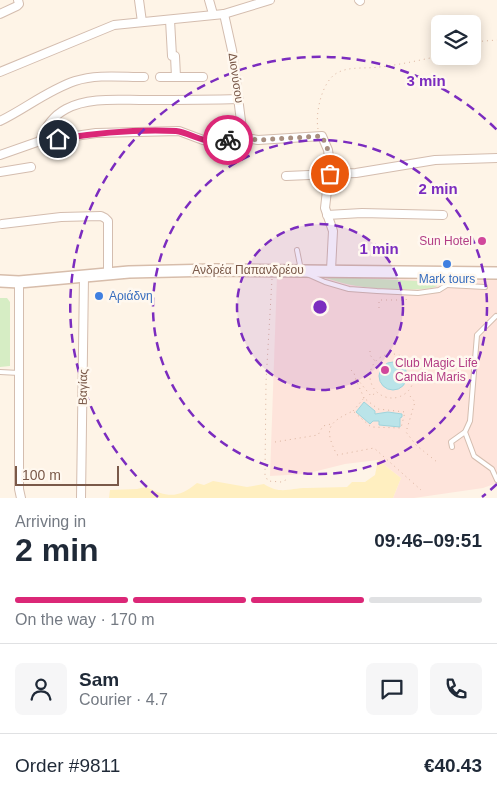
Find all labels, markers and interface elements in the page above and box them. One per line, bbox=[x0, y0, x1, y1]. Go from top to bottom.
map controls bbox=[431, 15, 481, 65]
button: layers bbox=[431, 15, 481, 65]
street label: Διονύσου bbox=[226, 52, 246, 104]
text: 3 min bbox=[406, 72, 446, 89]
courier bbox=[203, 115, 253, 165]
pin bbox=[37, 118, 79, 160]
icon: home bbox=[44, 125, 72, 153]
icon: bike bbox=[214, 126, 242, 154]
pin bbox=[309, 153, 351, 195]
icon: bag bbox=[316, 160, 344, 188]
text: 2 min bbox=[418, 180, 458, 197]
place label: Sun Hotel bbox=[419, 234, 472, 248]
marker: Sun Hotel bbox=[476, 235, 488, 247]
text: 1 min bbox=[359, 240, 399, 257]
marker: Mark tours bbox=[441, 258, 453, 270]
street label: Ανδρέα Παπανδρέου bbox=[192, 263, 304, 277]
place label: Mark tours bbox=[419, 272, 475, 286]
place label: Αριάδνη bbox=[109, 289, 153, 303]
marker: Αριάδνη bbox=[93, 290, 105, 302]
centre of rings bbox=[311, 298, 329, 316]
place label: Club Magic Life Candia Maris bbox=[395, 356, 478, 384]
marker: Club Magic Life Candia Maris bbox=[379, 364, 391, 376]
street label: Βαγίας bbox=[76, 368, 90, 405]
scale bar bbox=[15, 463, 119, 486]
text: 100 m bbox=[22, 467, 61, 483]
text: Arriving in bbox=[15, 513, 86, 530]
text: 09:46–09:51 bbox=[374, 530, 482, 551]
text: 2 min bbox=[15, 532, 99, 568]
text: On the way · 170 m bbox=[15, 611, 155, 628]
button: person bbox=[15, 663, 67, 715]
button: chat bbox=[366, 663, 418, 715]
button: phone bbox=[430, 663, 482, 715]
text: Sam bbox=[79, 669, 119, 690]
text: Courier · 4.7 bbox=[79, 691, 168, 708]
text: Order #9811 bbox=[15, 755, 120, 776]
text: €40.43 bbox=[424, 755, 482, 776]

